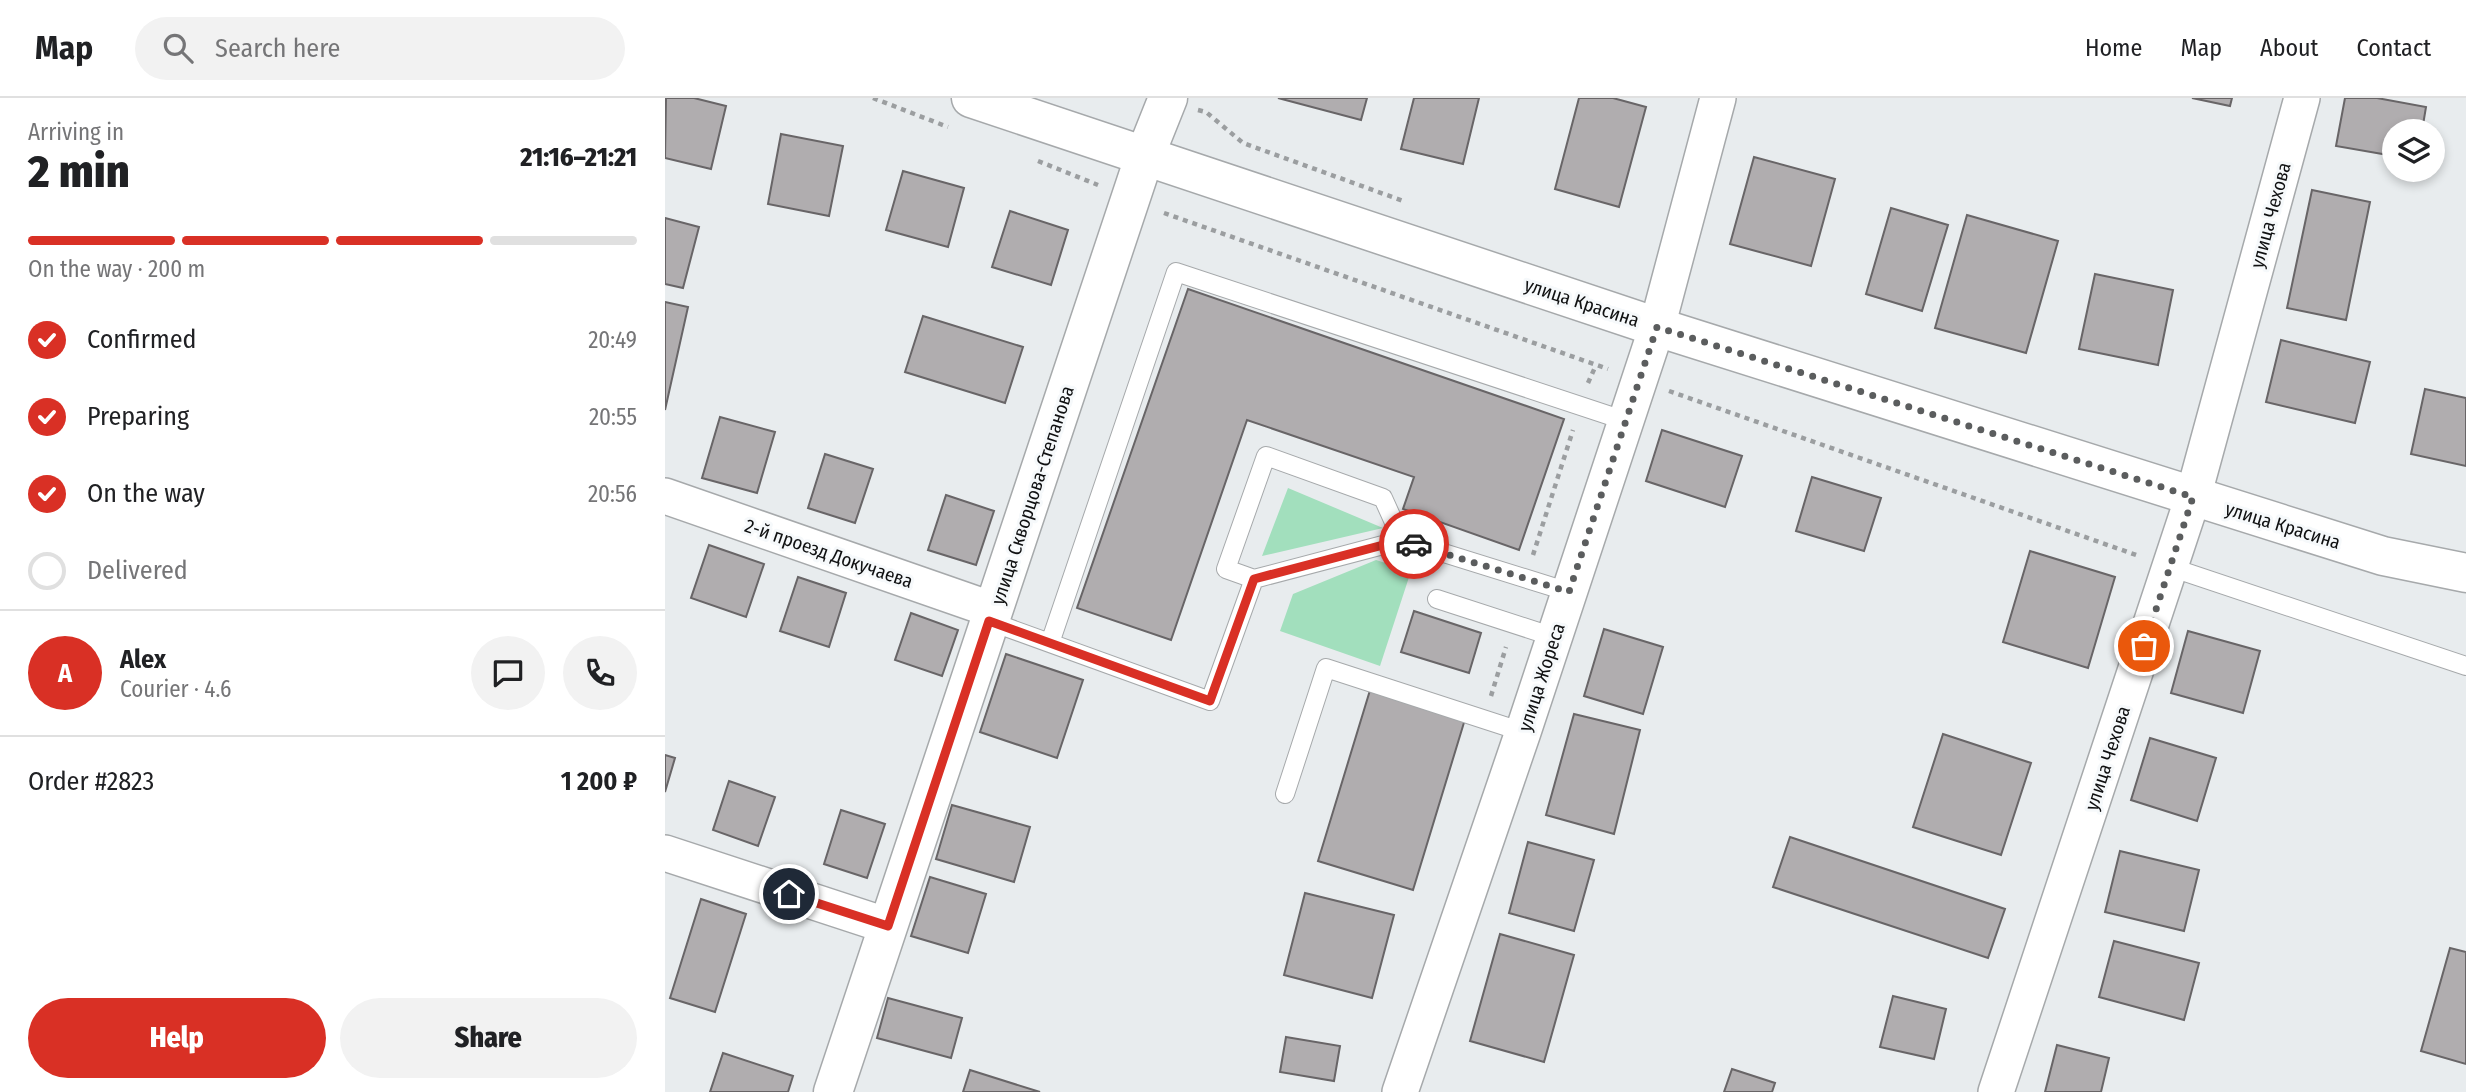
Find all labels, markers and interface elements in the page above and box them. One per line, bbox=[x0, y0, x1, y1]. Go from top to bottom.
search box bbox=[135, 17, 625, 80]
text: Map bbox=[35, 28, 93, 68]
icon: search bbox=[159, 29, 197, 67]
text: Search here bbox=[215, 33, 340, 64]
text: Home bbox=[2085, 34, 2142, 62]
text: Map bbox=[2180, 34, 2222, 62]
text: About bbox=[2260, 34, 2318, 62]
text: Contact bbox=[2356, 34, 2431, 62]
text: Arriving in bbox=[28, 118, 124, 146]
map controls bbox=[2382, 119, 2445, 182]
button: layers bbox=[2382, 119, 2445, 182]
text: 21:16–21:21 bbox=[520, 142, 637, 173]
text: 2 min bbox=[28, 144, 130, 199]
street label: улица Чехова bbox=[2245, 160, 2296, 271]
text: On the way · 200 m bbox=[28, 255, 205, 283]
street label: улица Красина bbox=[1522, 273, 1642, 332]
icon: check bbox=[28, 321, 66, 359]
text: Confirmed bbox=[87, 324, 197, 355]
text: 20:49 bbox=[588, 326, 637, 354]
street label: улица Скворцова-Степанова bbox=[986, 383, 1079, 607]
icon: check bbox=[28, 398, 66, 436]
text: Preparing bbox=[87, 401, 189, 432]
text: 20:55 bbox=[589, 403, 637, 431]
icon: check bbox=[28, 475, 66, 513]
text: On the way bbox=[87, 478, 205, 509]
text: 20:56 bbox=[588, 480, 637, 508]
street label: улица Красина bbox=[2222, 497, 2343, 554]
courier bbox=[1379, 509, 1449, 579]
street label: 2-й проезд Докучаева bbox=[742, 514, 916, 593]
icon: car bbox=[1395, 525, 1433, 563]
text: Delivered bbox=[87, 555, 188, 586]
pin bbox=[2114, 616, 2174, 676]
street label: улица Жореса bbox=[1513, 620, 1570, 734]
icon: bag bbox=[2125, 627, 2163, 665]
button: chat bbox=[471, 636, 545, 710]
button: phone bbox=[563, 636, 637, 710]
text: Alex bbox=[120, 644, 166, 675]
text: A bbox=[58, 658, 72, 689]
text: Courier · 4.6 bbox=[120, 675, 231, 703]
street label: улица Чехова bbox=[2080, 703, 2135, 813]
text: Order #2823 bbox=[28, 766, 154, 797]
text: 1 200 ₽ bbox=[561, 766, 637, 797]
pin bbox=[759, 864, 819, 924]
icon: home bbox=[770, 875, 808, 913]
button: Help bbox=[28, 998, 326, 1078]
button: Share bbox=[340, 998, 637, 1078]

